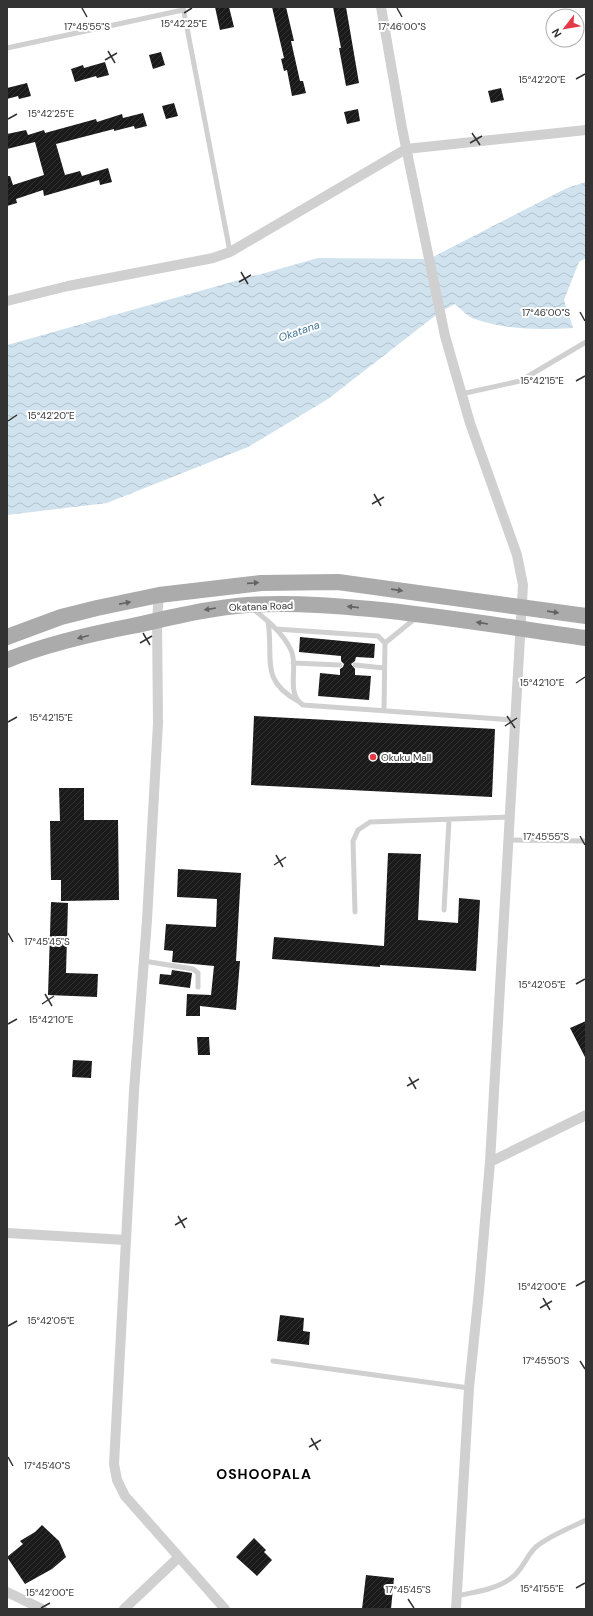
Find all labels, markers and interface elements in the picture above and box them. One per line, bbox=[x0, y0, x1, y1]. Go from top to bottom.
north arrow bbox=[545, 8, 585, 48]
text: 15°42'25"E bbox=[161, 17, 208, 30]
text: 17°45'55"S bbox=[64, 20, 110, 33]
text: 17°46'00"S bbox=[378, 20, 426, 33]
text: N bbox=[548, 26, 564, 40]
text: 15°42'20"E bbox=[518, 73, 566, 86]
text: 15°42'25"E bbox=[28, 107, 75, 120]
text: 17°46'00"S bbox=[522, 306, 570, 319]
water label: Okatana bbox=[277, 317, 321, 345]
text: 15°42'15"E bbox=[520, 374, 564, 387]
text: 15°42'20"E bbox=[27, 409, 75, 422]
one-way arrow bbox=[247, 580, 259, 587]
one-way arrow bbox=[391, 587, 403, 593]
one-way arrow bbox=[119, 599, 131, 605]
street label: Okatana Road bbox=[229, 599, 293, 614]
one-way arrow bbox=[347, 604, 359, 610]
one-way arrow bbox=[203, 606, 216, 612]
one-way arrow bbox=[547, 609, 559, 615]
one-way arrow bbox=[476, 620, 488, 626]
one-way arrow bbox=[76, 634, 88, 640]
text: 15°42'10"E bbox=[520, 676, 565, 689]
text: 15°42'15"E bbox=[29, 711, 73, 724]
place label: Okuku Mall bbox=[381, 751, 431, 764]
marker: Okuku Mall bbox=[368, 752, 378, 762]
text: 17°45'55"S bbox=[523, 830, 569, 843]
text: 17°45'45"S bbox=[24, 935, 70, 948]
text: 15°42'05"E bbox=[518, 978, 566, 991]
text: 15°42'10"E bbox=[29, 1013, 74, 1026]
text: 15°42'00"E bbox=[518, 1280, 567, 1293]
text: 15°42'05"E bbox=[27, 1314, 75, 1327]
text: 17°45'50"S bbox=[523, 1354, 570, 1367]
text: 17°45'40"S bbox=[24, 1459, 70, 1472]
district label: OSHOOPALA bbox=[216, 1465, 312, 1483]
text: 15°41'55"E bbox=[520, 1582, 564, 1595]
text: 17°45'45"S bbox=[385, 1583, 431, 1596]
text: 15°42'00"E bbox=[26, 1586, 75, 1599]

